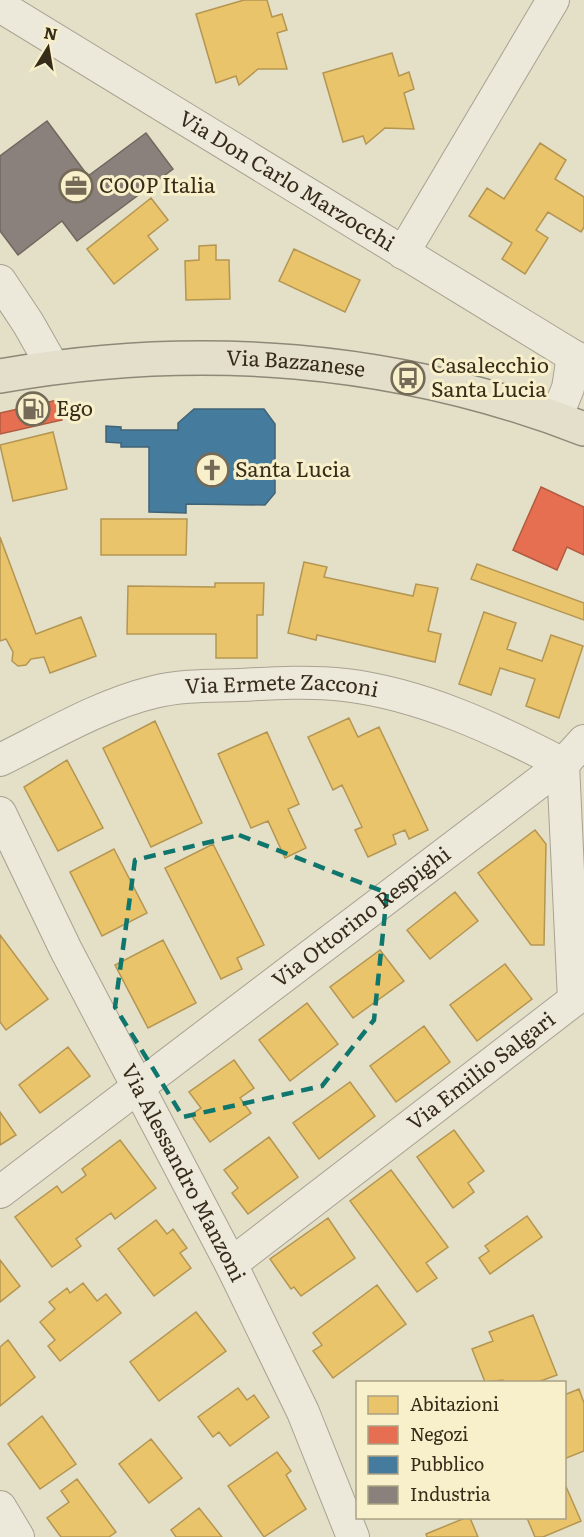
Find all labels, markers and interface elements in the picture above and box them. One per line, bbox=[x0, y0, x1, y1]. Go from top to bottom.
north arrow bbox=[18, 18, 78, 78]
text: N bbox=[42, 19, 60, 45]
street label: Via Don Carlo Marzocchi bbox=[174, 101, 402, 257]
office icon: COOP Italia bbox=[58, 168, 94, 204]
place label: COOP Italia bbox=[99, 168, 216, 199]
street label: Via Bazzanese bbox=[226, 340, 368, 383]
place label: Casalecchio Santa Lucia bbox=[431, 348, 549, 403]
bus stop icon: Casalecchio Santa Lucia bbox=[390, 360, 426, 396]
fuel station icon: Ego bbox=[15, 391, 51, 427]
place label: Ego bbox=[56, 391, 93, 422]
church icon: Santa Lucia bbox=[194, 452, 230, 488]
place label: Santa Lucia bbox=[235, 452, 351, 483]
street label: Via Ermete Zacconi bbox=[184, 665, 382, 703]
street label: Via Ottorino Respighi bbox=[264, 837, 456, 993]
street label: Via Emilio Salgari bbox=[399, 1002, 560, 1136]
street label: Via Alessandro Manzoni bbox=[115, 1057, 255, 1286]
legend bbox=[356, 1381, 566, 1519]
text: Abitazioni bbox=[410, 1390, 499, 1417]
text: Negozi bbox=[410, 1420, 468, 1447]
text: Pubblico bbox=[410, 1450, 484, 1477]
text: Industria bbox=[410, 1480, 491, 1507]

